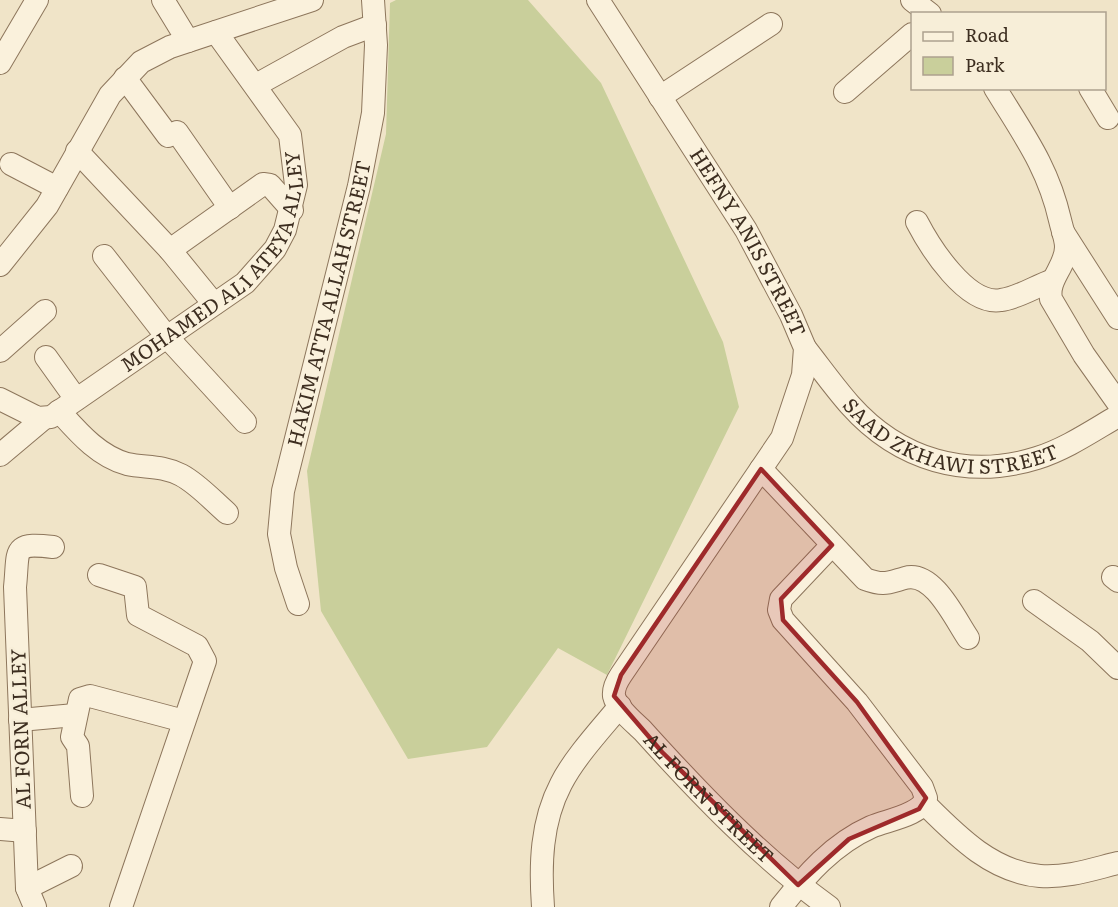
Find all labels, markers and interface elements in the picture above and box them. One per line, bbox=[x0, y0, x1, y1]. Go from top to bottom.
legend bbox=[911, 12, 1106, 90]
text: Road bbox=[965, 21, 1009, 48]
text: Park bbox=[965, 51, 1006, 78]
street label: HEFNY ANIS STREET bbox=[684, 141, 815, 340]
street label: MOHAMED ALI ATEYA ALLEY bbox=[113, 149, 310, 378]
street label: HAKIM ATTA ALLAH STREET bbox=[278, 157, 377, 449]
street label: SAAD ZKHAWI STREET bbox=[837, 390, 1062, 480]
street label: AL FORN ALLEY bbox=[1, 648, 37, 810]
street label: AL FORN STREET bbox=[638, 724, 782, 870]

